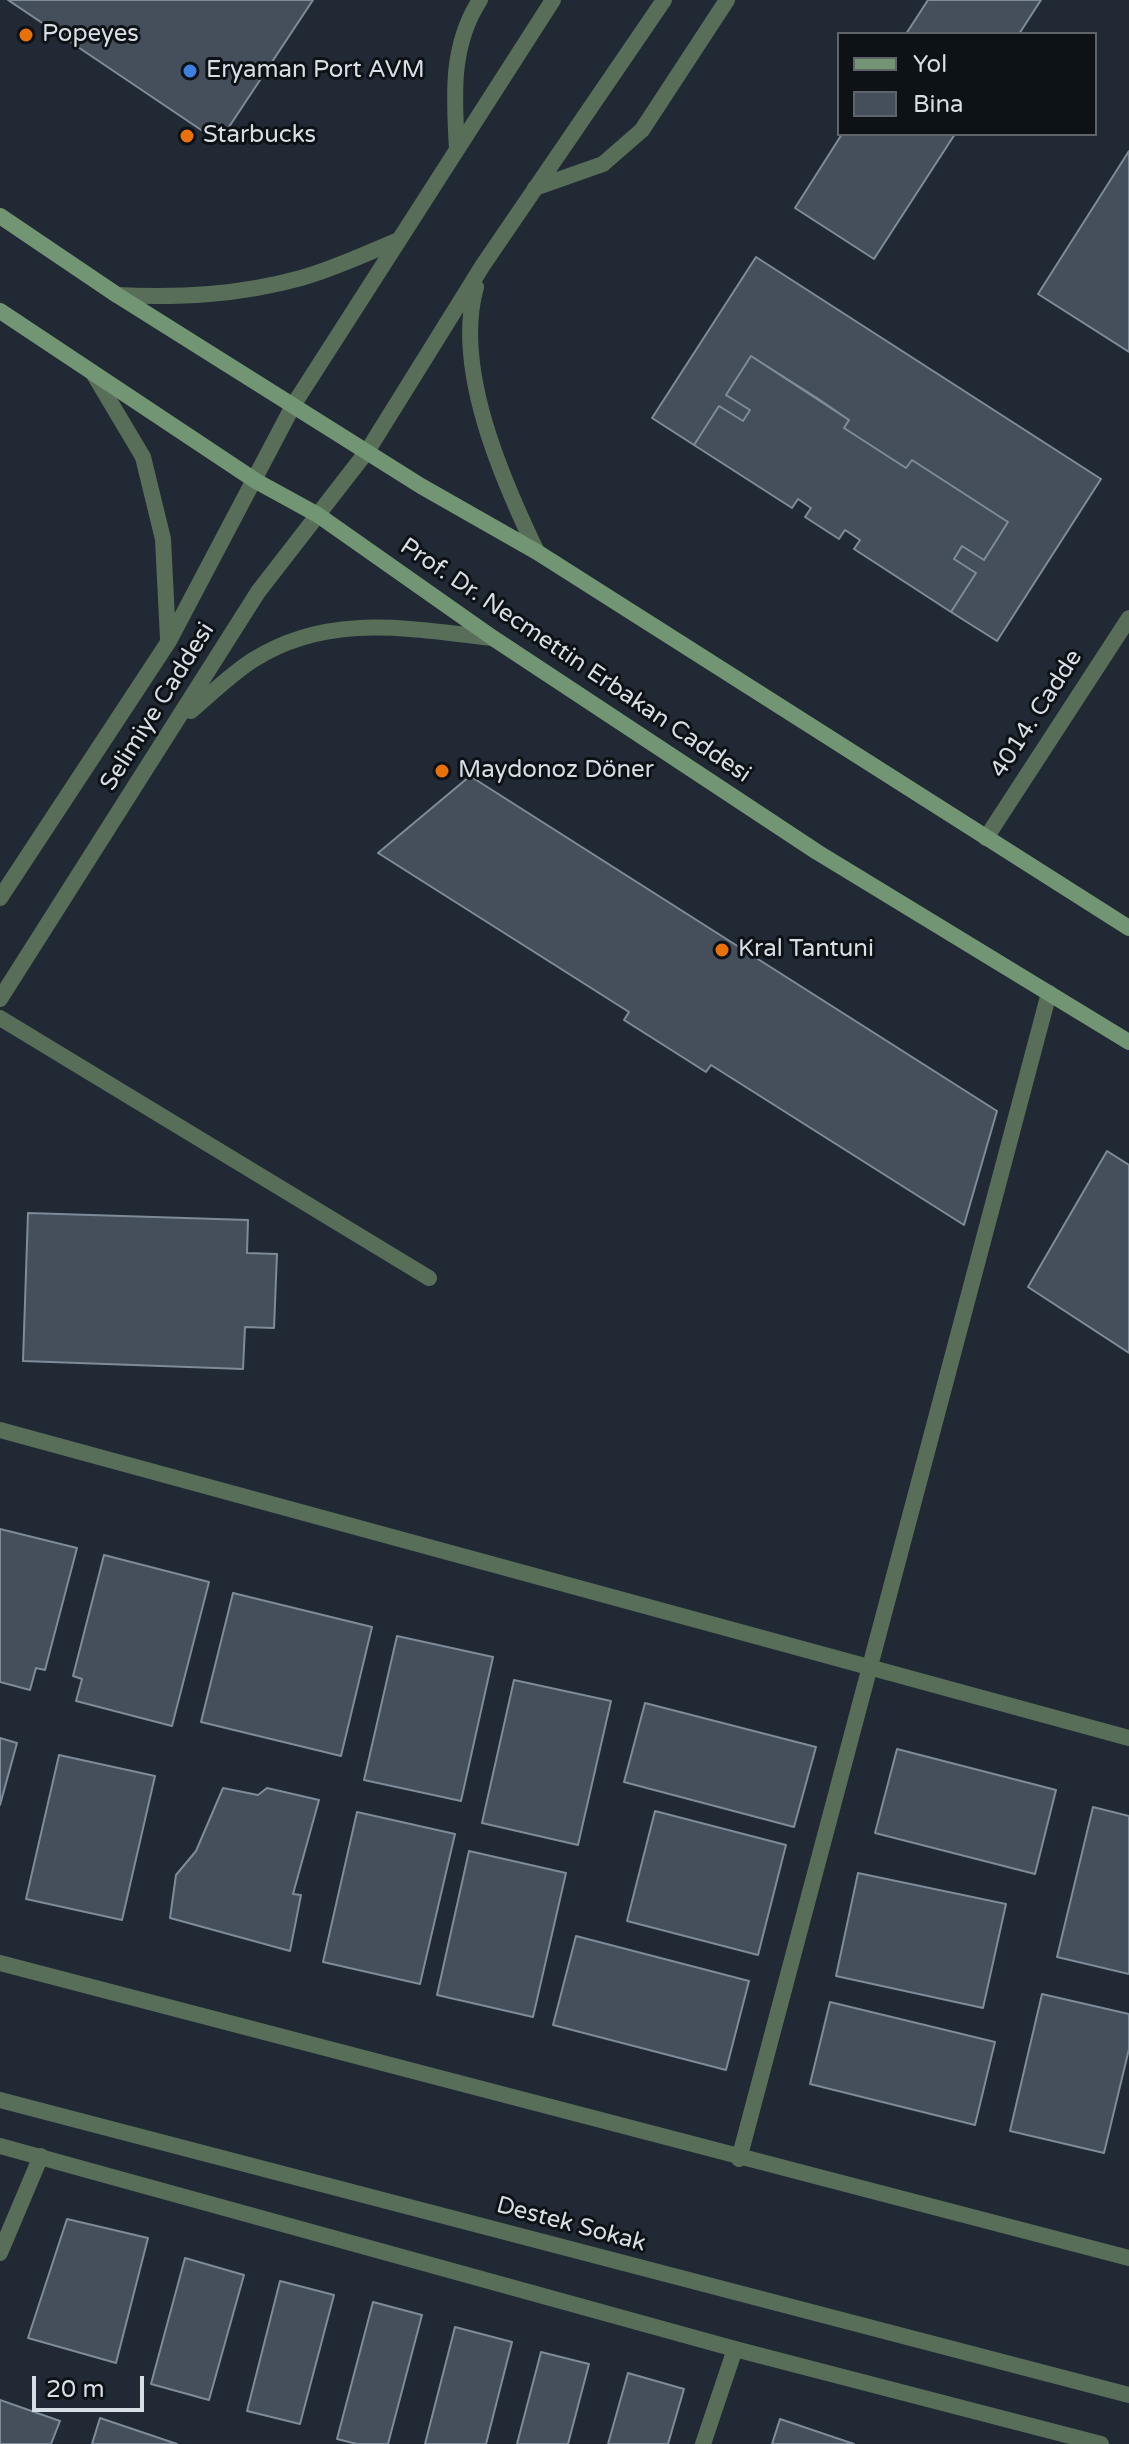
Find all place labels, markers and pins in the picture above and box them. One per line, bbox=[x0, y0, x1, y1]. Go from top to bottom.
place label: Popeyes bbox=[42, 21, 139, 49]
marker: Popeyes bbox=[17, 26, 35, 44]
place label: Eryaman Port AVM bbox=[206, 57, 425, 85]
marker: Eryaman Port AVM bbox=[181, 62, 199, 80]
place label: Starbucks bbox=[203, 122, 316, 150]
marker: Starbucks bbox=[178, 127, 196, 145]
place label: Maydonoz Döner bbox=[458, 757, 654, 785]
marker: Maydonoz Döner bbox=[433, 762, 451, 780]
place label: Kral Tantuni bbox=[738, 936, 874, 964]
marker: Kral Tantuni bbox=[713, 941, 731, 959]

